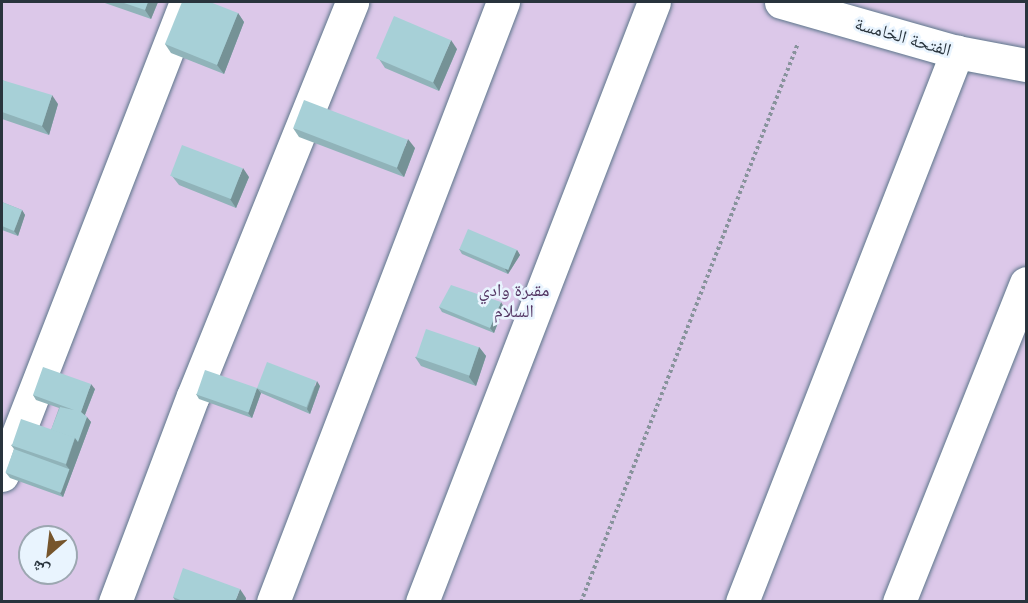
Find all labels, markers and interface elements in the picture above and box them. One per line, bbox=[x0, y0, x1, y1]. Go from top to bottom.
street label: الفتحة الخامسة bbox=[852, 13, 954, 61]
park label: مقبرة وادي السلام bbox=[478, 280, 550, 322]
north arrow bbox=[18, 525, 78, 585]
text: ش bbox=[28, 556, 53, 582]

